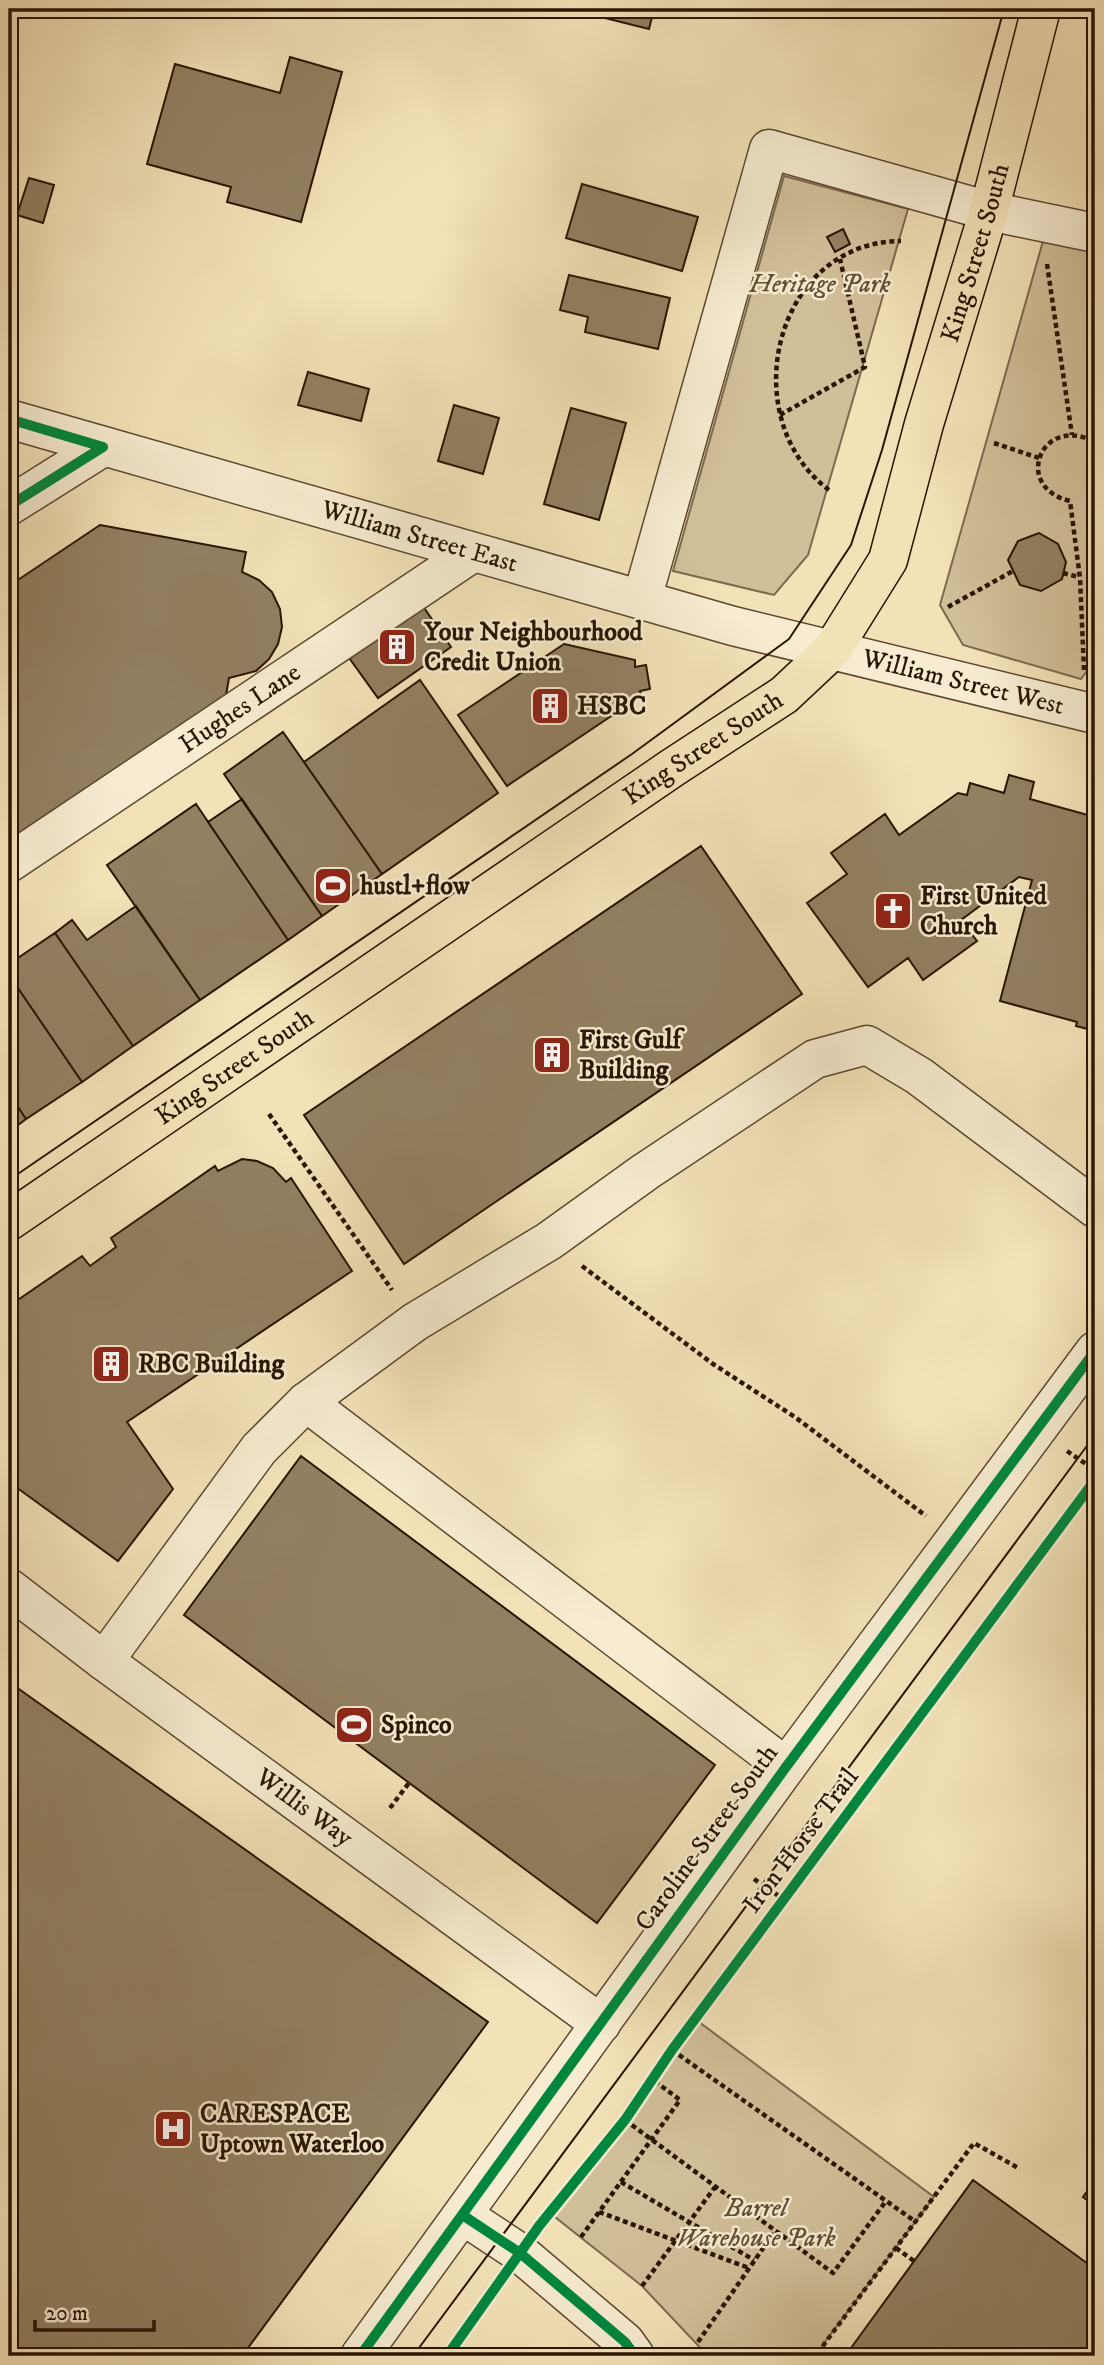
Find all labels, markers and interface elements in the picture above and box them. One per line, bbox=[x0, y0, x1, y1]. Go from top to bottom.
street label: King Street South bbox=[933, 160, 1017, 346]
park label: Heritage Park bbox=[748, 268, 891, 301]
street label: William Street East bbox=[317, 492, 521, 580]
place label: Your Neighbourhood Credit Union bbox=[423, 616, 644, 679]
building icon: Your Neighbourhood Credit Union bbox=[376, 626, 418, 668]
street label: William Street West bbox=[858, 641, 1067, 722]
street label: Hughes Lane bbox=[173, 656, 307, 761]
street label: King Street South bbox=[617, 683, 790, 813]
building icon: HSBC bbox=[529, 685, 571, 727]
place label: HSBC bbox=[577, 690, 646, 723]
sports icon: hustl+flow bbox=[312, 865, 354, 907]
place label: hustl+flow bbox=[359, 870, 470, 903]
place label: First United Church bbox=[920, 880, 1048, 943]
church icon: First United Church bbox=[872, 890, 914, 932]
street label: King Street South bbox=[149, 1001, 320, 1133]
place label: First Gulf Building bbox=[579, 1024, 685, 1087]
building icon: First Gulf Building bbox=[531, 1034, 573, 1076]
building icon: RBC Building bbox=[90, 1343, 132, 1385]
place label: RBC Building bbox=[138, 1348, 285, 1381]
sports icon: Spinco bbox=[333, 1704, 375, 1746]
place label: Spinco bbox=[381, 1709, 452, 1742]
street label: Caroline Street South bbox=[628, 1738, 786, 1938]
street label: Willis Way bbox=[248, 1760, 360, 1854]
street label: Iron Horse Trail bbox=[736, 1762, 866, 1920]
place label: CARESPACE Uptown Waterloo bbox=[200, 2098, 385, 2161]
hospital icon: CARESPACE Uptown Waterloo bbox=[152, 2108, 194, 2150]
park label: Barrel Warehouse Park bbox=[676, 2192, 836, 2255]
scale bar bbox=[35, 2288, 154, 2332]
text: 20 m bbox=[46, 2301, 88, 2327]

